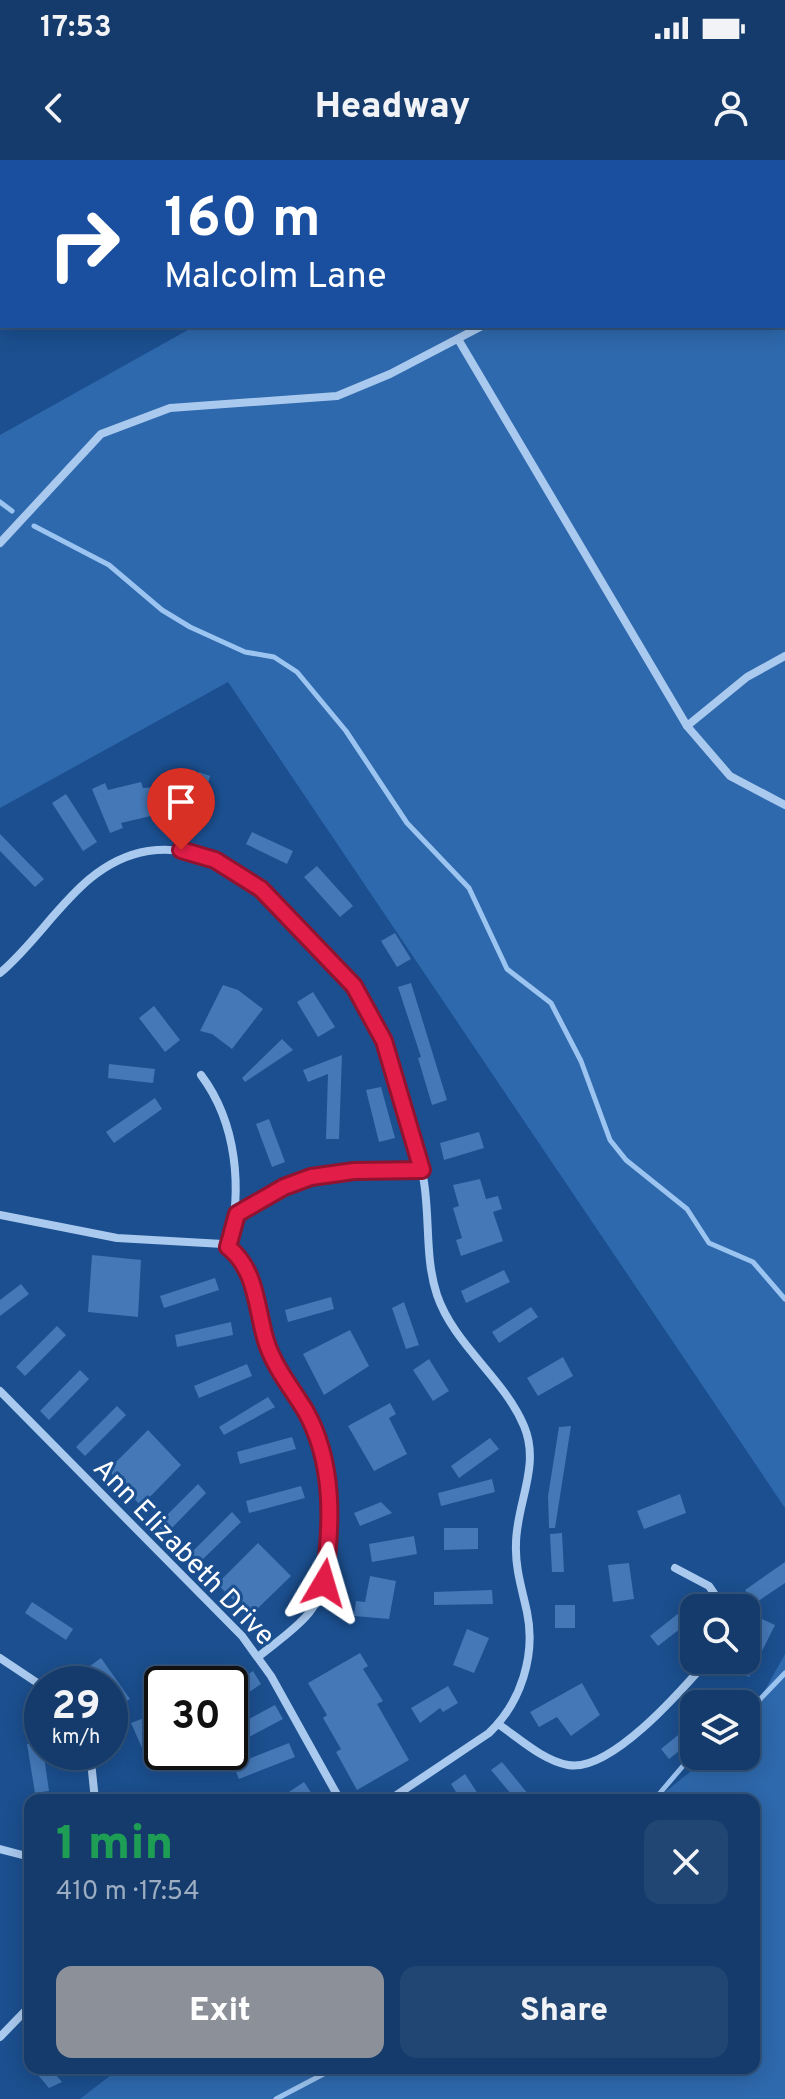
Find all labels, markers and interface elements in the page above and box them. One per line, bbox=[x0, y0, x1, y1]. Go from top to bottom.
text: 17:53 bbox=[40, 10, 112, 47]
text: Headway bbox=[315, 85, 470, 131]
icon: back bbox=[32, 86, 76, 130]
icon: person bbox=[709, 86, 753, 130]
text: 160 m bbox=[164, 186, 321, 256]
icon: right bbox=[32, 192, 136, 296]
text: Malcolm Lane bbox=[164, 255, 387, 301]
pin bbox=[147, 768, 215, 850]
icon: arrive bbox=[159, 780, 203, 824]
street label: Ann Elizabeth Drive bbox=[84, 1452, 282, 1655]
position arrow bbox=[282, 1541, 366, 1625]
map controls bbox=[680, 1594, 760, 1770]
button: search bbox=[680, 1594, 760, 1674]
speed limit sign: 30 bbox=[144, 1666, 248, 1770]
text: 29 bbox=[51, 1683, 101, 1733]
button: layers bbox=[680, 1690, 760, 1770]
text: km/h bbox=[52, 1725, 100, 1751]
text: 1 min bbox=[56, 1816, 173, 1876]
button: close bbox=[644, 1820, 728, 1904]
text: 410 m · 17:54 bbox=[56, 1876, 200, 1909]
button: Exit bbox=[56, 1966, 384, 2058]
button: Share bbox=[400, 1966, 728, 2058]

